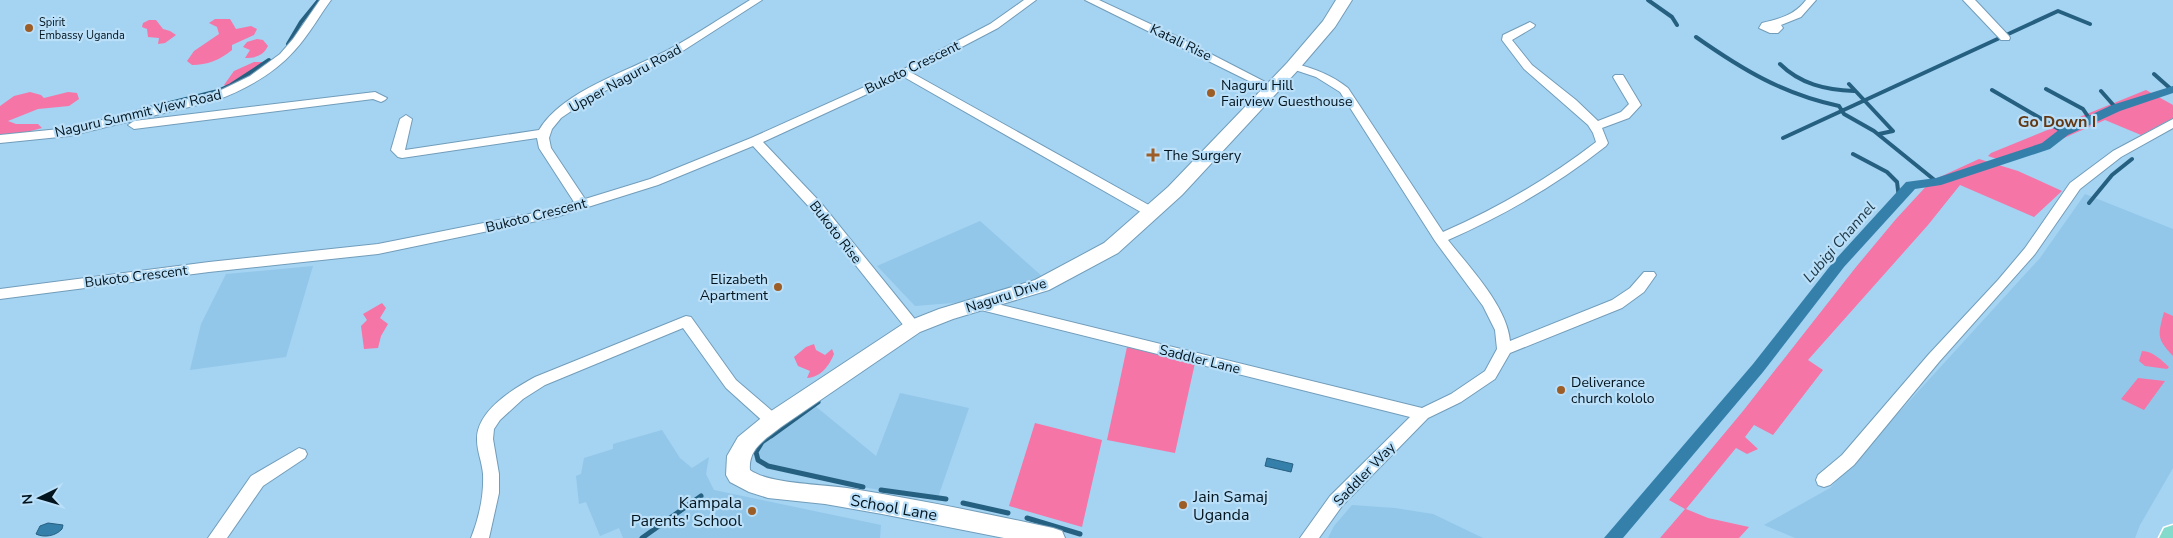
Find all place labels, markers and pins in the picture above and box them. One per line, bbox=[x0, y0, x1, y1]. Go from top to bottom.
place label: Spirit Embassy Uganda bbox=[39, 15, 125, 43]
marker: Spirit Embassy Uganda bbox=[23, 22, 35, 34]
place label: Naguru Hill Fairview Guesthouse bbox=[1221, 76, 1352, 111]
marker: Naguru Hill Fairview Guesthouse bbox=[1205, 87, 1217, 99]
place label: The Surgery bbox=[1164, 146, 1242, 165]
marker: The Surgery bbox=[1146, 148, 1160, 162]
place label: Elizabeth Apartment bbox=[700, 270, 768, 305]
marker: Elizabeth Apartment bbox=[772, 281, 784, 293]
place label: Deliverance church kololo bbox=[1571, 373, 1655, 408]
marker: Deliverance church kololo bbox=[1555, 384, 1567, 396]
place label: Jain Samaj Uganda bbox=[1192, 486, 1268, 526]
place label: Kampala Parents' School bbox=[631, 492, 742, 532]
marker: Jain Samaj Uganda bbox=[1177, 499, 1189, 511]
marker: Kampala Parents' School bbox=[746, 505, 758, 517]

